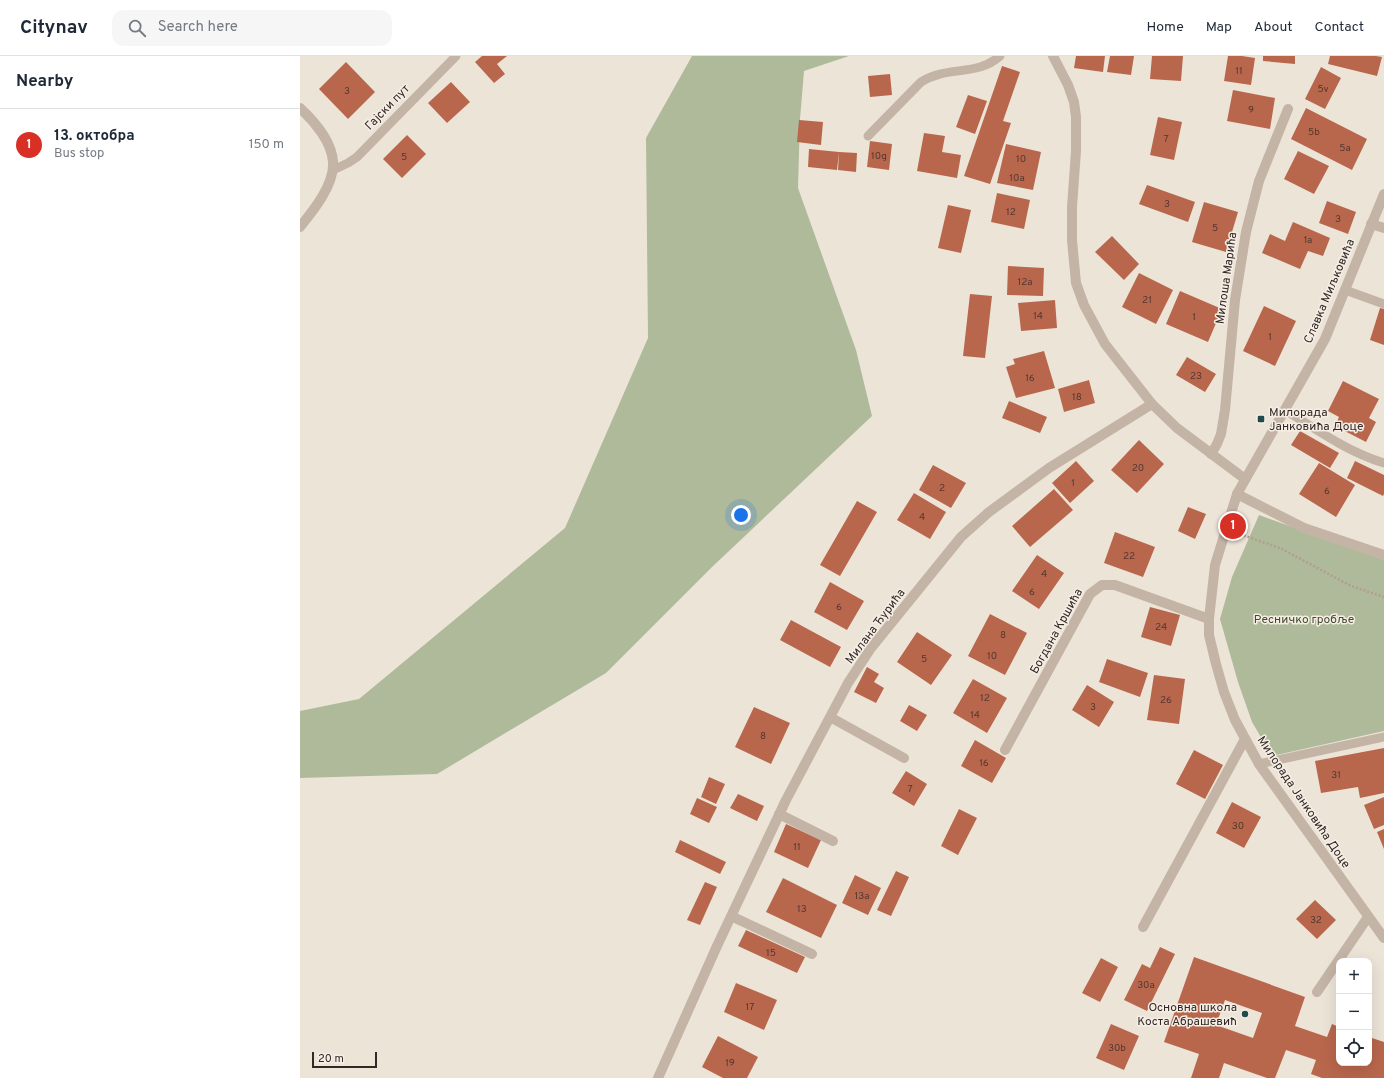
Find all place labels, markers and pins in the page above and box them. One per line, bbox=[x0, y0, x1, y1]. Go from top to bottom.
place label: Милорада Јанковића Доце bbox=[1269, 405, 1364, 435]
marker: Милорада Јанковића Доце bbox=[1256, 414, 1266, 424]
pin: 1 bbox=[1220, 511, 1246, 541]
place label: Основна школа Коста Абрашевић bbox=[1137, 1000, 1237, 1030]
marker: Основна школа Коста Абрашевић bbox=[1240, 1009, 1250, 1019]

